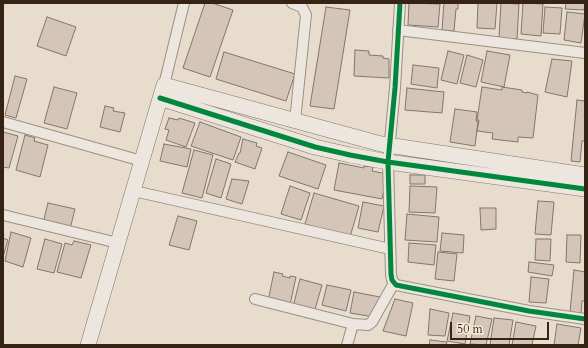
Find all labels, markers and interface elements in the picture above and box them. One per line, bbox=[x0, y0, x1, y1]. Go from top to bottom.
scale bar bbox=[452, 314, 551, 340]
text: 50 m bbox=[457, 321, 483, 337]

